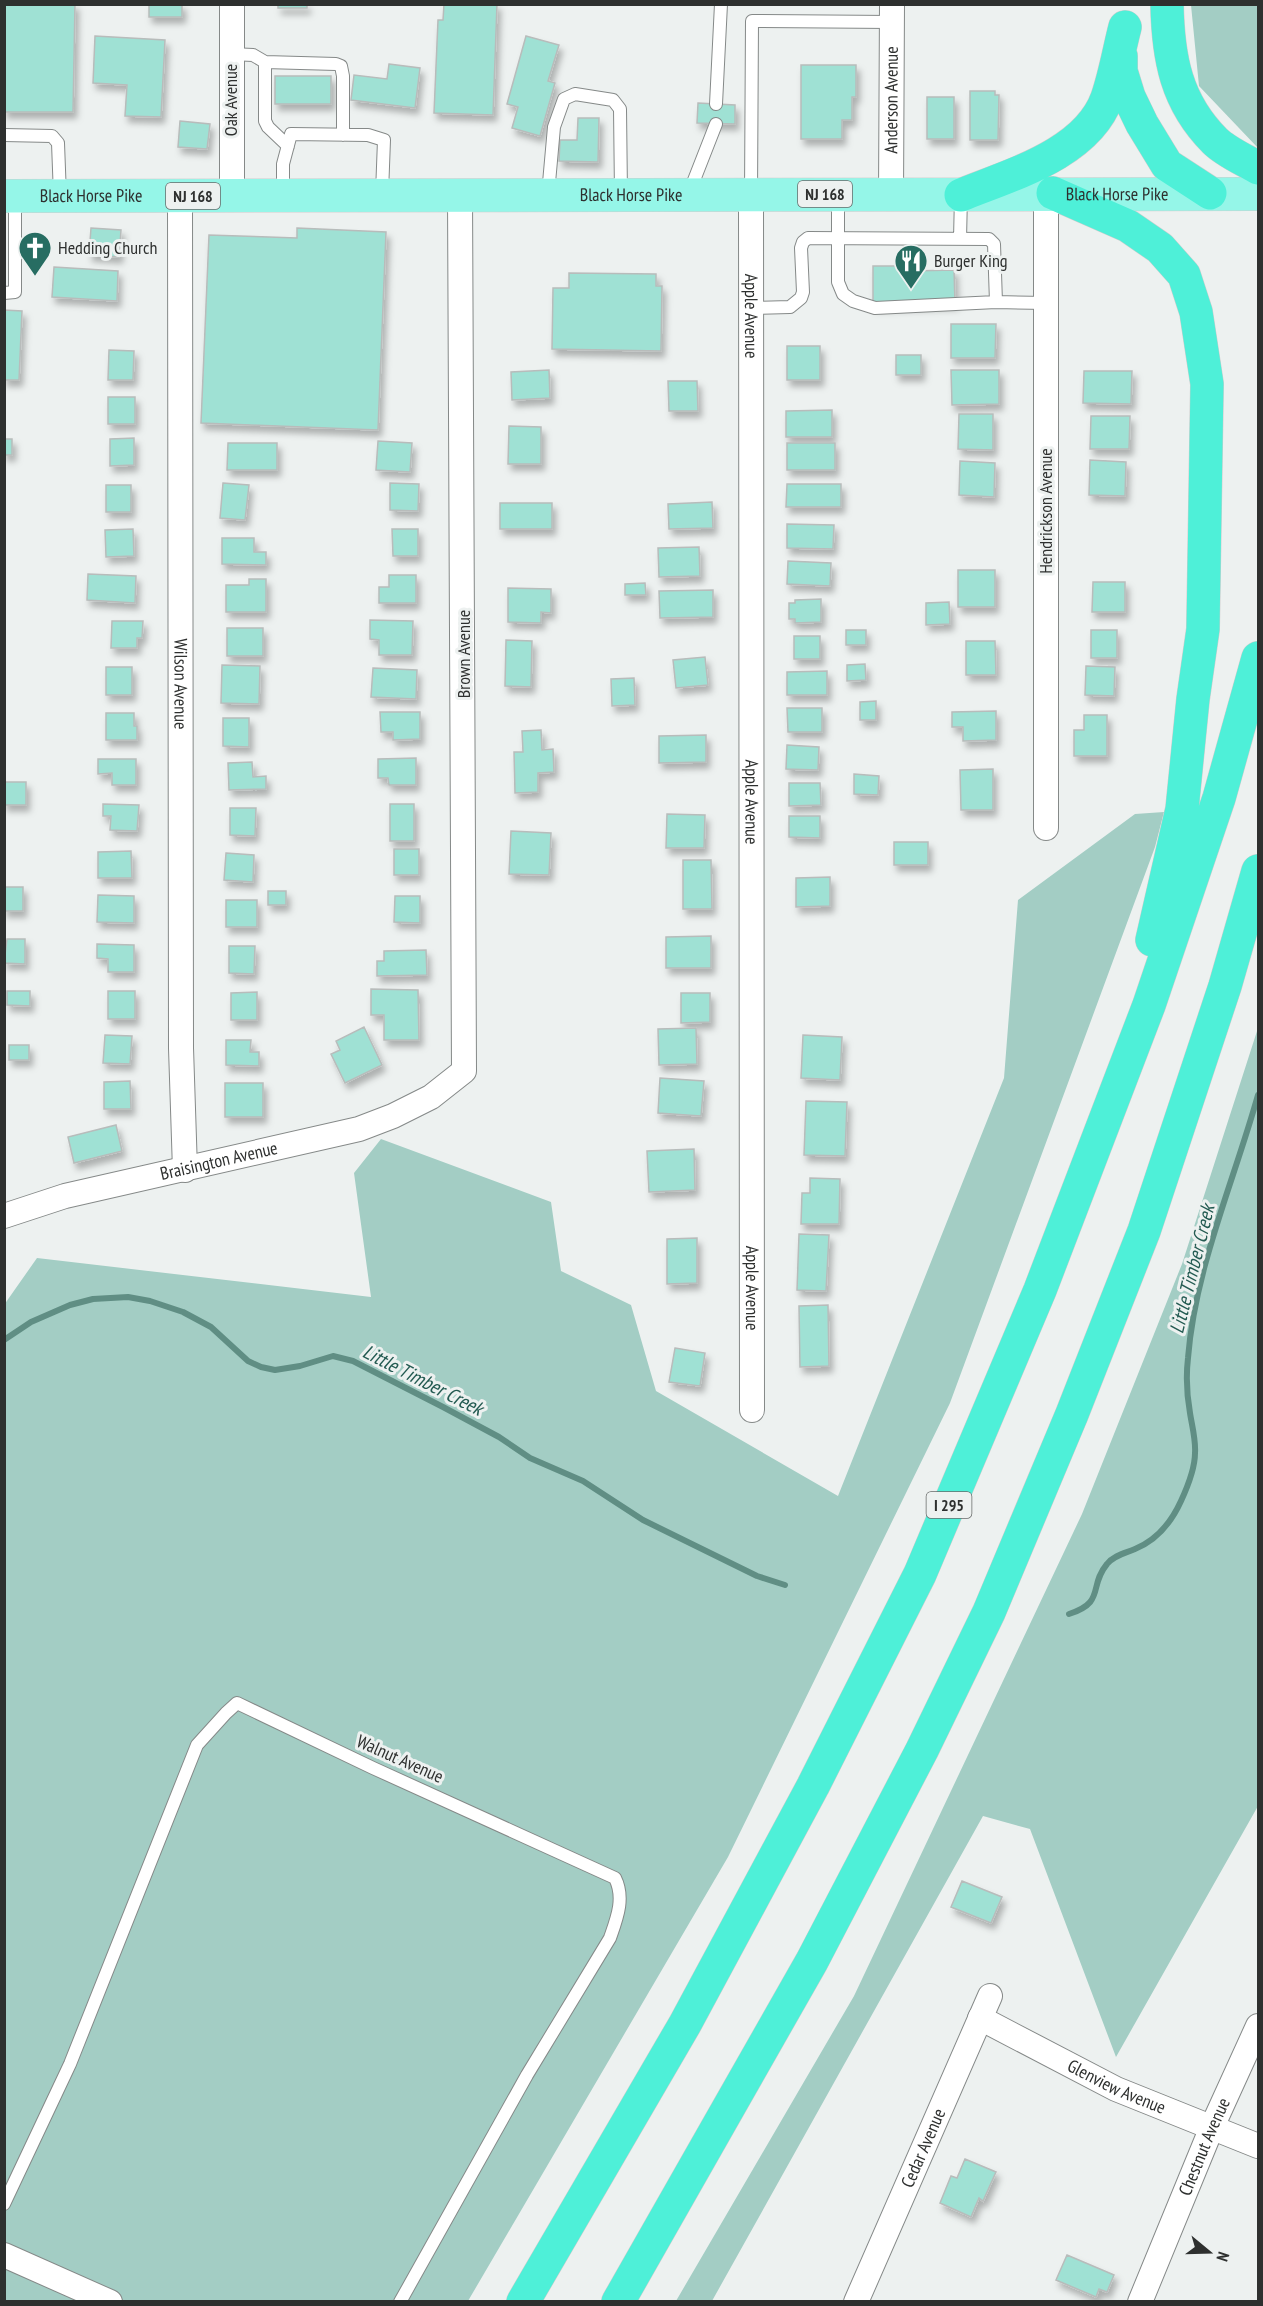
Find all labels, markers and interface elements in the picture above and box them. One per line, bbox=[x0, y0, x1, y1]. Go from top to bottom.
street label: Anderson Avenue bbox=[879, 46, 903, 154]
street label: Oak Avenue bbox=[219, 64, 242, 136]
road number: NJ 168 bbox=[798, 181, 852, 207]
street label: Black Horse Pike bbox=[1066, 182, 1168, 205]
road number: NJ 168 bbox=[166, 183, 220, 209]
street label: Black Horse Pike bbox=[580, 183, 682, 206]
street label: Black Horse Pike bbox=[40, 184, 142, 207]
church icon: Hedding Church bbox=[17, 230, 53, 277]
place label: Hedding Church bbox=[58, 236, 157, 259]
restaurant icon: Burger King bbox=[893, 243, 929, 290]
place label: Burger King bbox=[934, 249, 1008, 272]
street label: Apple Avenue bbox=[740, 274, 763, 358]
street label: Hendrickson Avenue bbox=[1034, 448, 1057, 574]
street label: Brown Avenue bbox=[452, 610, 475, 698]
street label: Wilson Avenue bbox=[170, 639, 193, 729]
street label: Apple Avenue bbox=[740, 760, 764, 844]
street label: Braisington Avenue bbox=[158, 1136, 280, 1185]
water label: Little Timber Creek bbox=[1163, 1200, 1221, 1336]
street label: Apple Avenue bbox=[741, 1246, 764, 1330]
water label: Little Timber Creek bbox=[358, 1339, 490, 1423]
road number: I 295 bbox=[926, 1492, 972, 1518]
street label: Walnut Avenue bbox=[353, 1729, 447, 1788]
street label: Glenview Avenue bbox=[1064, 2054, 1169, 2119]
street label: Chestnut Avenue bbox=[1173, 2094, 1235, 2199]
street label: Cedar Avenue bbox=[896, 2105, 950, 2191]
north arrow bbox=[1179, 2222, 1239, 2282]
text: N bbox=[1212, 2250, 1234, 2264]

